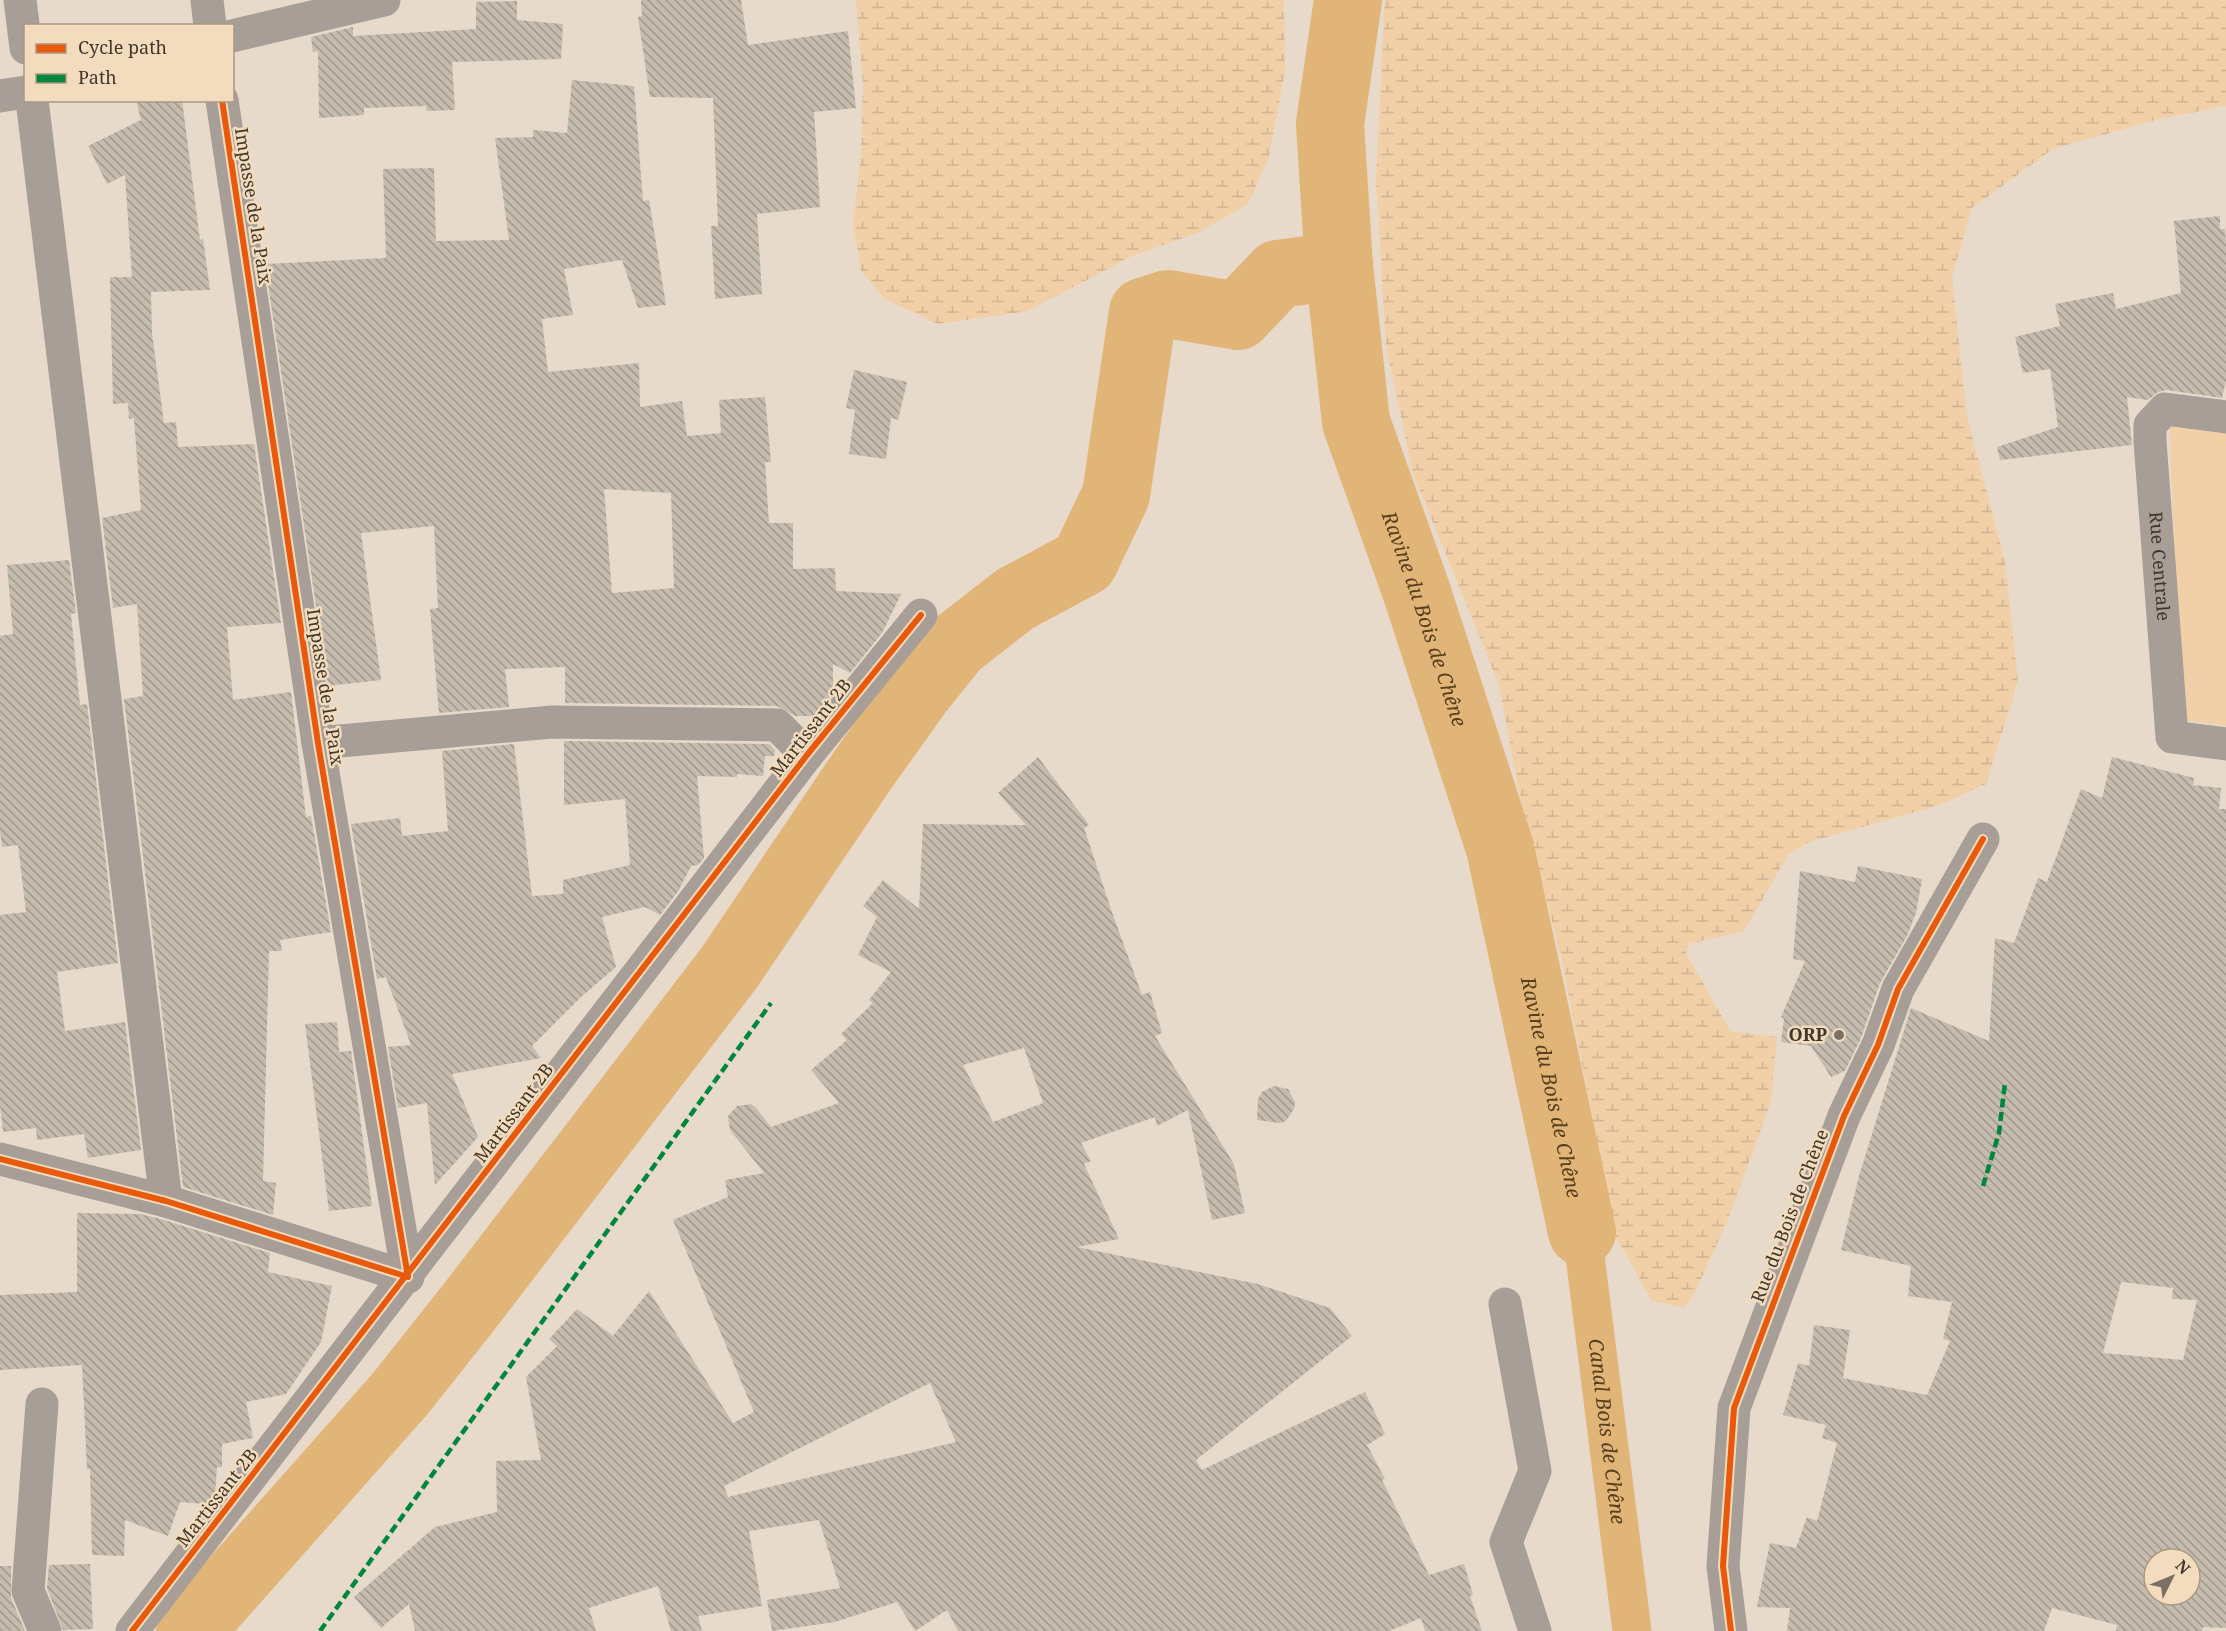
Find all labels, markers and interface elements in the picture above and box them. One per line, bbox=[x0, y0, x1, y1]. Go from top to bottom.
legend bbox=[24, 24, 234, 102]
text: Cycle path bbox=[78, 35, 167, 59]
text: Path bbox=[78, 65, 117, 89]
street label: Impasse de la Paix bbox=[230, 126, 278, 286]
water label: Ravine du Bois de Chêne bbox=[1376, 506, 1474, 730]
street label: Rue Centrale bbox=[2144, 511, 2176, 622]
street label: Impasse de la Paix bbox=[302, 607, 350, 767]
street label: Martissant 2B bbox=[764, 673, 856, 781]
water label: Ravine du Bois de Chêne bbox=[1515, 973, 1588, 1201]
place label: ORP bbox=[1789, 1022, 1828, 1046]
marker: ORP bbox=[1832, 1028, 1846, 1042]
street label: Martissant 2B bbox=[468, 1058, 558, 1167]
street label: Rue du Bois de Chêne bbox=[1745, 1125, 1833, 1306]
water label: Canal Bois de Chêne bbox=[1582, 1337, 1633, 1526]
street label: Martissant 2B bbox=[170, 1443, 262, 1551]
north arrow bbox=[2142, 1547, 2202, 1607]
text: N bbox=[2171, 1555, 2196, 1579]

